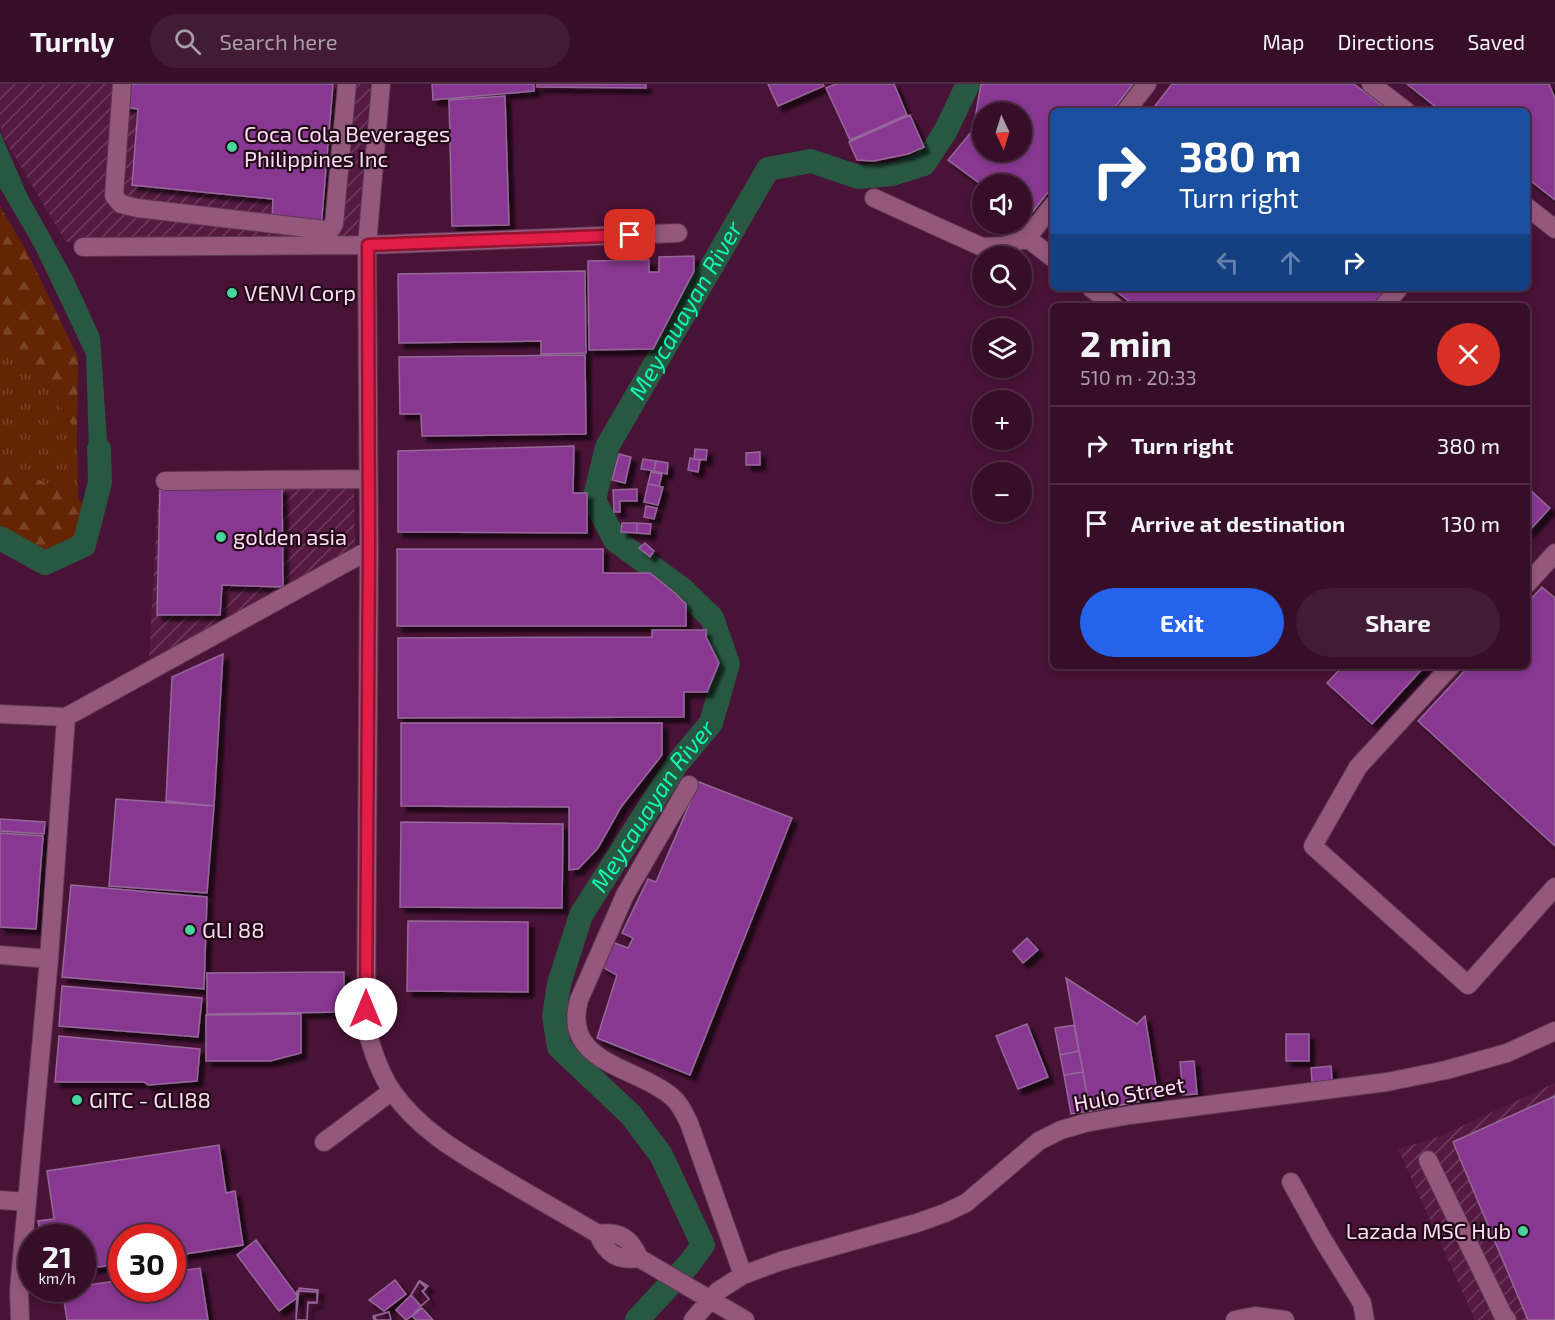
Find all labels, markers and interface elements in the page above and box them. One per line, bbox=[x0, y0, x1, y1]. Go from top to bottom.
search box bbox=[150, 14, 570, 68]
text: Turnly bbox=[30, 24, 114, 58]
icon: search bbox=[171, 25, 204, 58]
text: Search here bbox=[219, 28, 338, 54]
text: Map bbox=[1262, 29, 1305, 54]
text: Directions bbox=[1338, 29, 1434, 54]
text: Saved bbox=[1467, 29, 1525, 54]
north arrow bbox=[972, 102, 1032, 162]
map controls bbox=[972, 102, 1032, 522]
place label: Coca Cola Beverages Philippines Inc bbox=[244, 120, 450, 171]
text: 380 m bbox=[1179, 130, 1302, 180]
icon: right bbox=[1080, 132, 1158, 210]
marker: Coca Cola Beverages Philippines Inc bbox=[225, 140, 239, 154]
button: sound bbox=[972, 174, 1032, 234]
text: Turn right bbox=[1179, 181, 1299, 213]
pin bbox=[604, 209, 655, 260]
water label: Meycauayan River bbox=[622, 215, 748, 404]
icon: arrive bbox=[613, 218, 646, 251]
button: search bbox=[972, 246, 1032, 306]
icon: left bbox=[1211, 246, 1244, 279]
icon: ahead bbox=[1274, 246, 1307, 279]
icon: right bbox=[1337, 246, 1370, 279]
place label: VENVI Corp bbox=[244, 279, 356, 305]
marker: VENVI Corp bbox=[225, 286, 239, 300]
button: layers bbox=[972, 318, 1032, 378]
text: 2 min bbox=[1080, 321, 1172, 364]
button: close bbox=[1437, 323, 1500, 386]
text: 510 m · 20:33 bbox=[1080, 365, 1197, 389]
button: + bbox=[972, 390, 1032, 450]
icon: right bbox=[1080, 429, 1113, 462]
text: Turn right bbox=[1131, 432, 1233, 458]
text: 380 m bbox=[1437, 432, 1500, 458]
button: − bbox=[972, 462, 1032, 522]
icon: arrive bbox=[1080, 507, 1113, 540]
text: Arrive at destination bbox=[1131, 510, 1345, 536]
text: 130 m bbox=[1442, 510, 1500, 536]
place label: golden asia bbox=[233, 523, 347, 549]
marker: golden asia bbox=[214, 530, 228, 544]
button: Exit bbox=[1080, 588, 1284, 657]
button: Share bbox=[1296, 588, 1500, 657]
water label: Meycauayan River bbox=[583, 713, 721, 897]
place label: GLI 88 bbox=[202, 916, 265, 942]
marker: GLI 88 bbox=[183, 923, 197, 937]
position arrow bbox=[334, 977, 398, 1041]
street label: Hulo Street bbox=[1071, 1070, 1186, 1116]
place label: GITC - GLI88 bbox=[89, 1086, 211, 1112]
marker: GITC - GLI88 bbox=[70, 1093, 84, 1107]
place label: Lazada MSC Hub bbox=[1346, 1217, 1511, 1243]
speed limit sign: 30 bbox=[108, 1224, 186, 1302]
marker: Lazada MSC Hub bbox=[1516, 1224, 1530, 1238]
text: 21 bbox=[42, 1238, 72, 1274]
text: km/h bbox=[38, 1269, 76, 1287]

